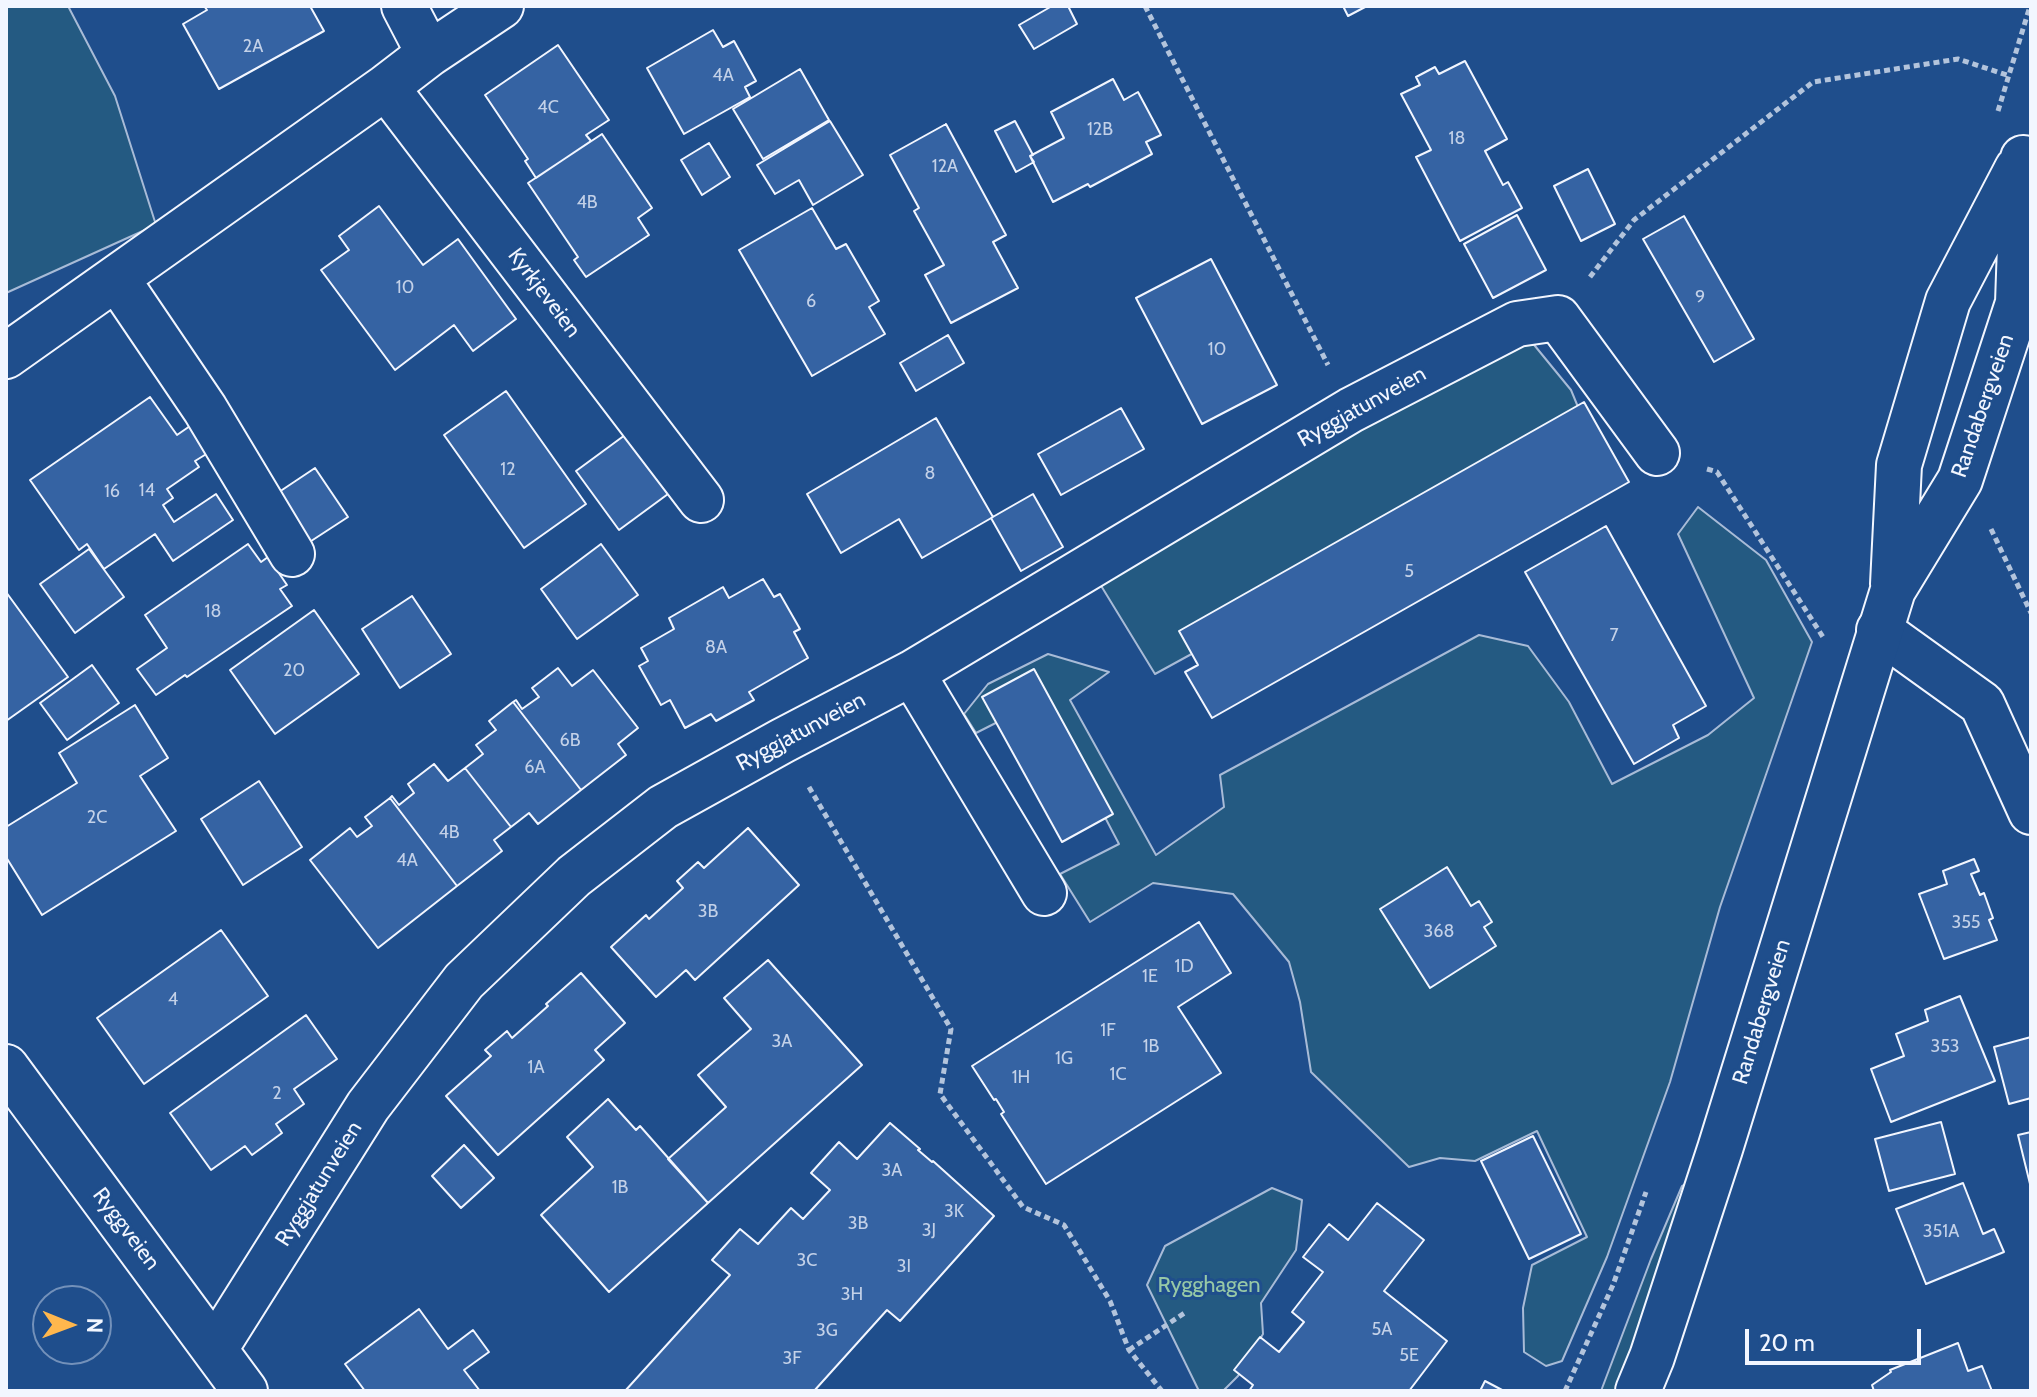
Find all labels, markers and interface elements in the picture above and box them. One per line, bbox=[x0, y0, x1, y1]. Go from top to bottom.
house number: 2A bbox=[243, 36, 263, 58]
house number: 4A bbox=[712, 65, 734, 87]
house number: 4C bbox=[537, 97, 559, 119]
house number: 12B bbox=[1087, 119, 1113, 141]
house number: 18 bbox=[1449, 128, 1465, 150]
house number: 12A bbox=[932, 156, 958, 178]
house number: 4B bbox=[576, 192, 598, 214]
street label: Kyrkjeveien bbox=[502, 243, 586, 343]
house number: 10 bbox=[396, 277, 414, 299]
house number: 9 bbox=[1695, 287, 1705, 309]
house number: 6 bbox=[806, 291, 816, 313]
street label: Randabergveien bbox=[1946, 331, 2020, 481]
house number: 10 bbox=[1208, 339, 1226, 361]
street label: Ryggjatunveien bbox=[1293, 361, 1431, 453]
house number: 12 bbox=[500, 459, 516, 481]
house number: 8 bbox=[925, 463, 935, 485]
house number: 14 bbox=[139, 480, 155, 502]
house number: 16 bbox=[104, 481, 120, 503]
house number: 5 bbox=[1404, 561, 1414, 583]
house number: 18 bbox=[205, 601, 221, 623]
house number: 7 bbox=[1609, 625, 1619, 647]
house number: 8A bbox=[705, 637, 727, 659]
house number: 20 bbox=[283, 660, 305, 682]
street label: Ryggjatunveien bbox=[732, 687, 870, 777]
house number: 6B bbox=[560, 730, 580, 752]
house number: 6A bbox=[524, 757, 546, 779]
house number: 2C bbox=[87, 807, 107, 829]
house number: 4B bbox=[438, 822, 460, 844]
house number: 4A bbox=[396, 850, 418, 872]
house number: 3B bbox=[698, 901, 718, 923]
house number: 355 bbox=[1951, 912, 1981, 934]
house number: 368 bbox=[1424, 921, 1454, 943]
street label: Randabergveien bbox=[1727, 936, 1797, 1088]
house number: 1D bbox=[1175, 956, 1193, 978]
house number: 1E bbox=[1142, 966, 1158, 988]
house number: 4 bbox=[168, 989, 178, 1011]
house number: 1F bbox=[1100, 1020, 1116, 1042]
house number: 3A bbox=[772, 1031, 792, 1053]
house number: 1B bbox=[1143, 1036, 1159, 1058]
house number: 353 bbox=[1930, 1036, 1960, 1058]
house number: 1G bbox=[1055, 1048, 1073, 1070]
house number: 1A bbox=[528, 1057, 544, 1079]
house number: 1C bbox=[1110, 1064, 1126, 1086]
house number: 1H bbox=[1012, 1067, 1030, 1089]
house number: 2 bbox=[272, 1083, 282, 1105]
street label: Ryggjatunveien bbox=[270, 1117, 368, 1251]
house number: 3A bbox=[882, 1160, 902, 1182]
house number: 1B bbox=[612, 1177, 628, 1199]
street label: Ryggveien bbox=[87, 1183, 165, 1275]
house number: 3K bbox=[944, 1201, 964, 1223]
house number: 3B bbox=[848, 1213, 868, 1235]
house number: 3J bbox=[922, 1220, 936, 1242]
house number: 351A bbox=[1923, 1221, 1959, 1243]
house number: 3C bbox=[797, 1250, 817, 1272]
house number: 3I bbox=[897, 1256, 911, 1278]
park label: Rygghagen bbox=[1158, 1273, 1260, 1299]
house number: 3H bbox=[841, 1284, 863, 1306]
north arrow bbox=[32, 1285, 112, 1365]
scale bar bbox=[1749, 1313, 1925, 1363]
text: N bbox=[81, 1317, 108, 1333]
house number: 5A bbox=[1372, 1319, 1392, 1341]
house number: 3G bbox=[816, 1320, 838, 1342]
text: 20 m bbox=[1759, 1328, 1815, 1357]
house number: 5E bbox=[1399, 1345, 1419, 1367]
house number: 3F bbox=[782, 1348, 802, 1370]

